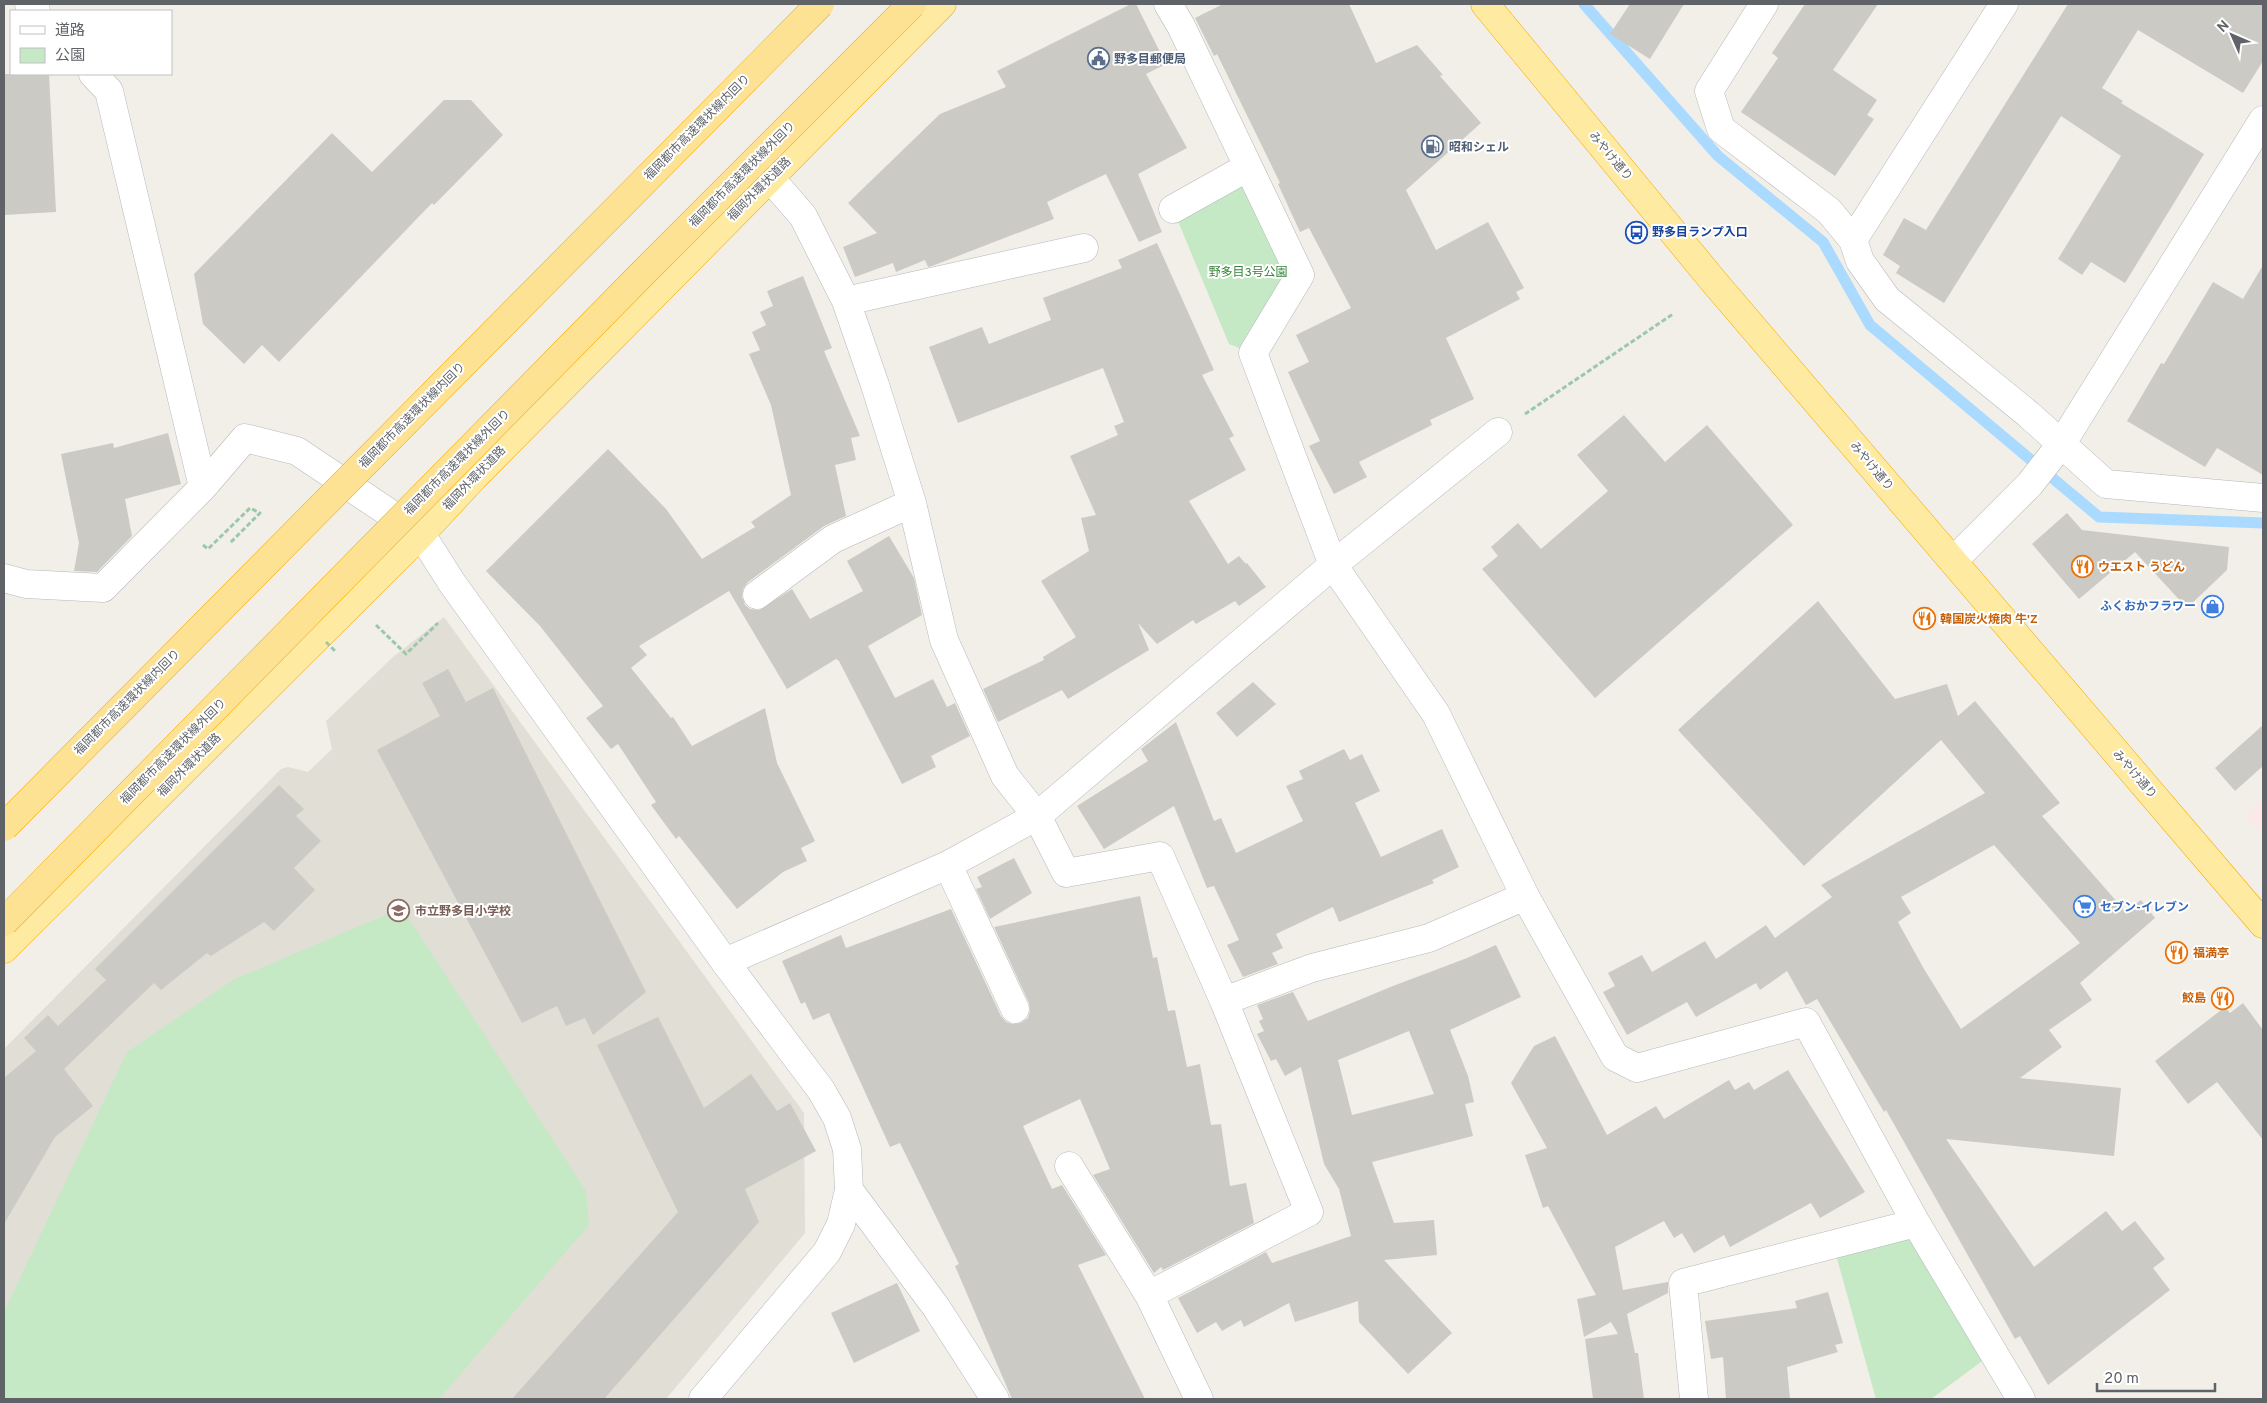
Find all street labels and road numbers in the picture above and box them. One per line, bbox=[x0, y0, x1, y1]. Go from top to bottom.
street label: 福岡都市高速環状線内回り bbox=[641, 71, 754, 184]
street label: 福岡都市高速環状線外回り bbox=[686, 118, 799, 231]
street label: みやけ通り bbox=[1585, 129, 1636, 185]
street label: 福岡外環状道路 bbox=[724, 154, 795, 225]
street label: 福岡都市高速環状線内回り bbox=[356, 359, 469, 472]
street label: 福岡都市高速環状線外回り bbox=[401, 406, 514, 519]
street label: みやけ通り bbox=[1846, 439, 1897, 495]
street label: 福岡外環状道路 bbox=[440, 443, 510, 514]
street label: 福岡都市高速環状線内回り bbox=[71, 646, 184, 759]
street label: 福岡都市高速環状線外回り bbox=[117, 695, 230, 808]
street label: 福岡外環状道路 bbox=[154, 730, 225, 801]
street label: みやけ通り bbox=[2109, 747, 2160, 803]

